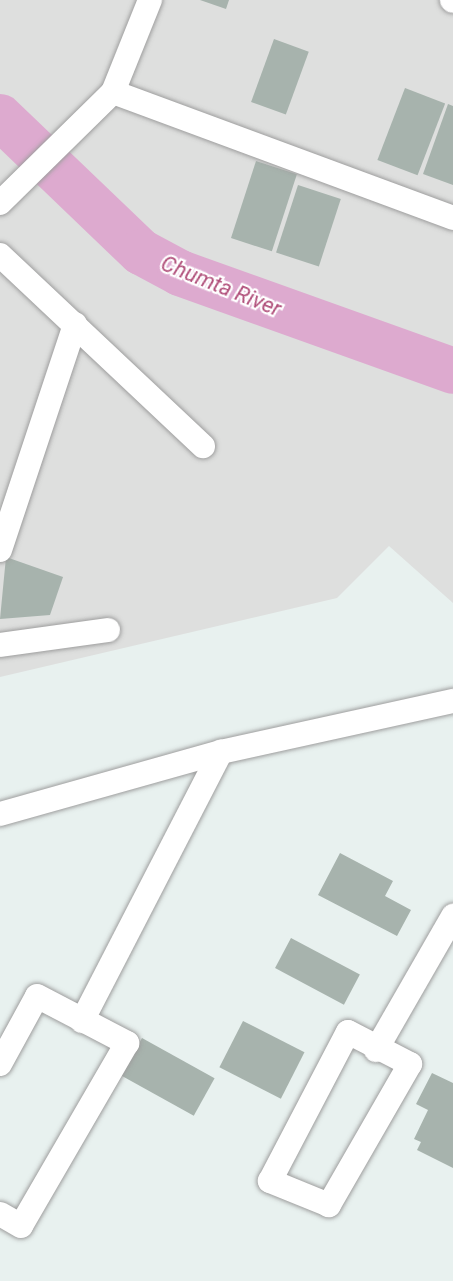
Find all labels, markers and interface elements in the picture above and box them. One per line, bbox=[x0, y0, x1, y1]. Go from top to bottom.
water label: Chumta River bbox=[157, 250, 285, 322]

